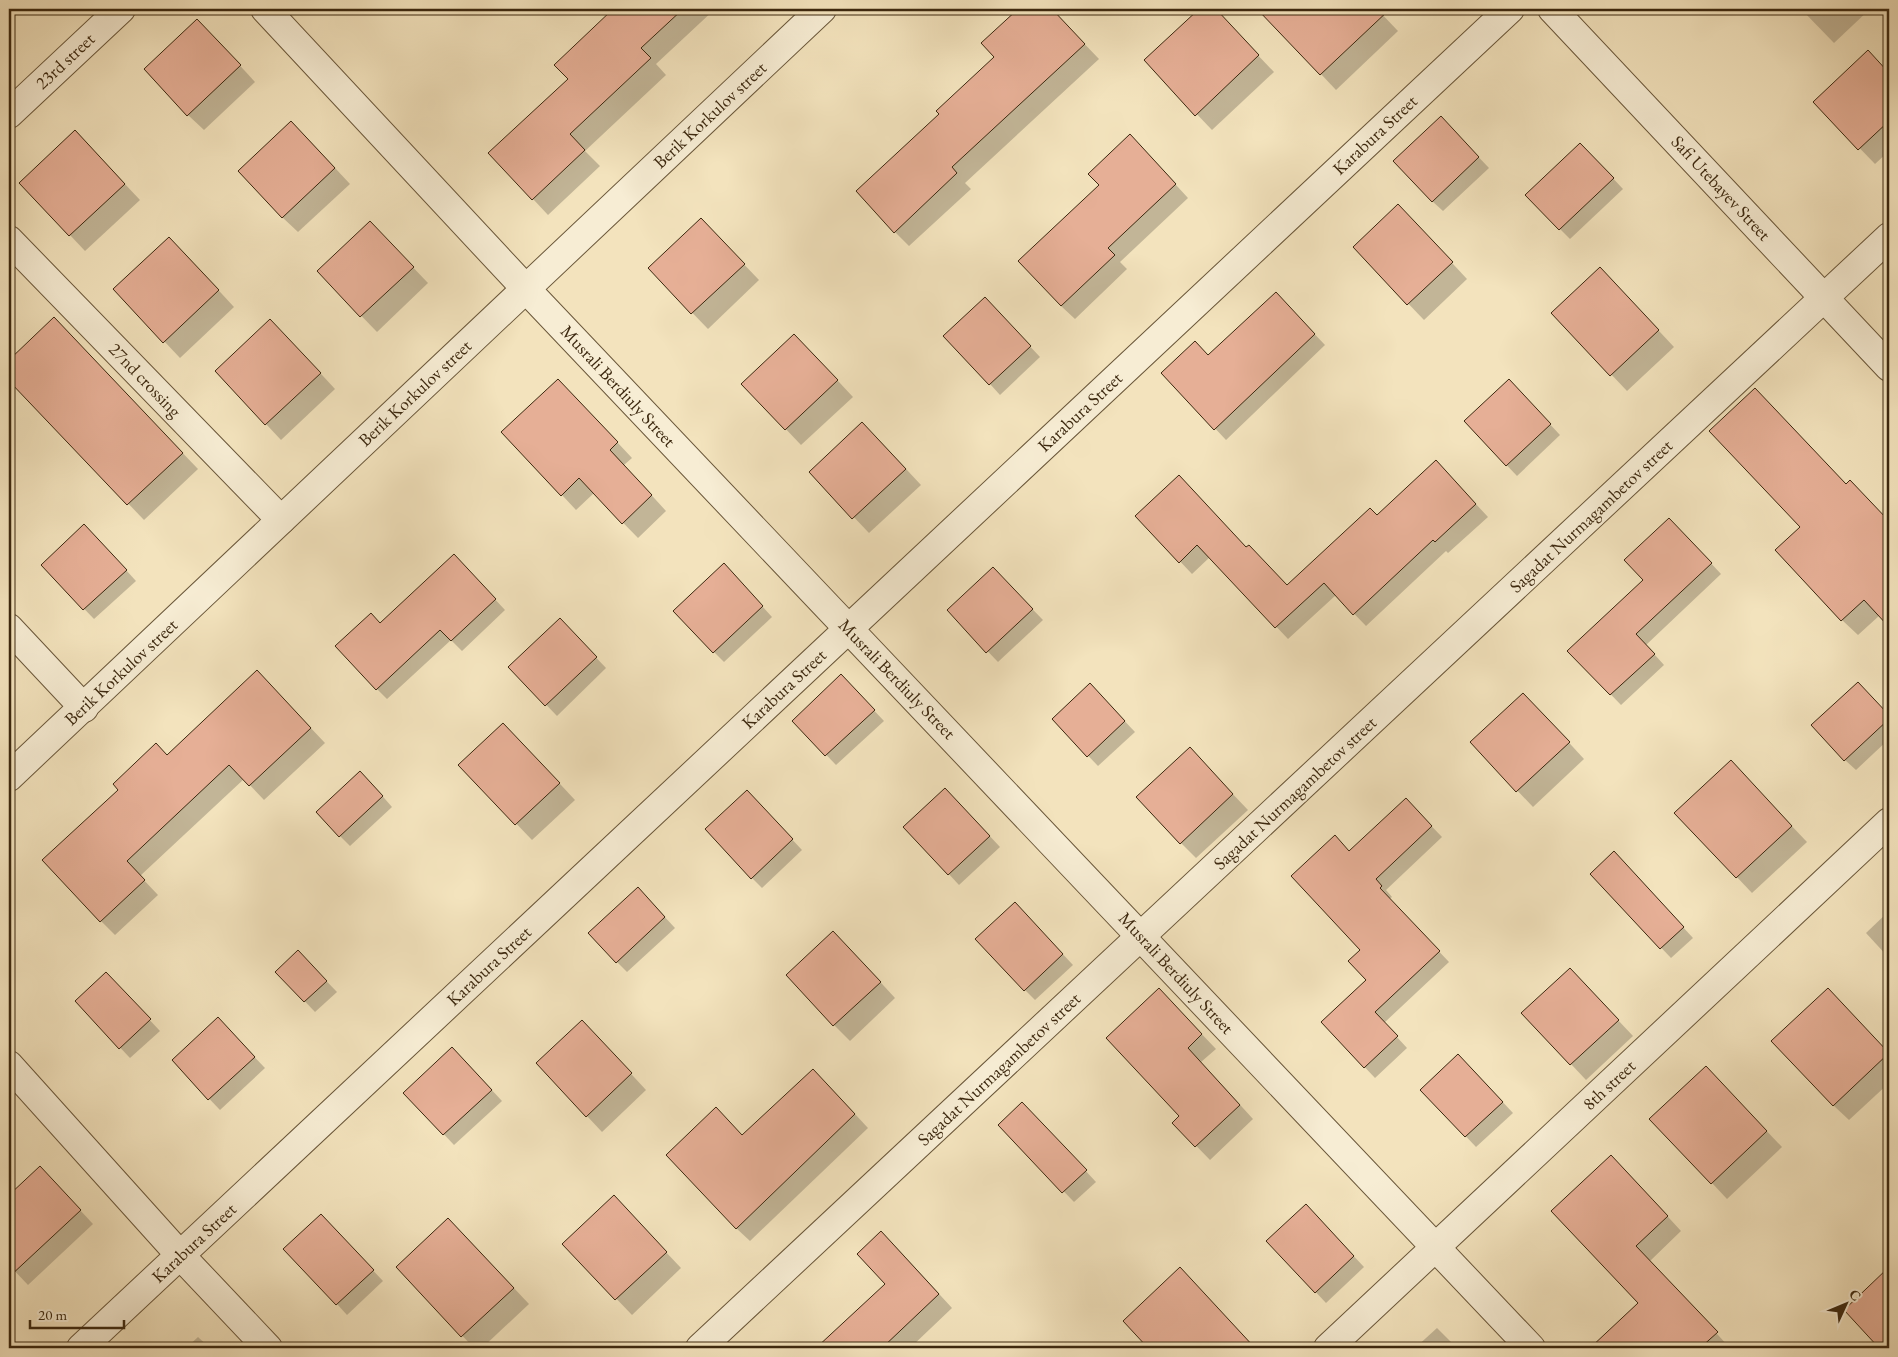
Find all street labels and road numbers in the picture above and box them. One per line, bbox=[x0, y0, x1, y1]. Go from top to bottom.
street label: 23rd street bbox=[30, 27, 99, 94]
street label: Berik Korkulov street bbox=[648, 56, 771, 173]
street label: Karabura Street bbox=[1327, 89, 1422, 180]
street label: Safi Utebayev Street bbox=[1667, 130, 1776, 245]
street label: Musrali Berdiuly Street bbox=[556, 320, 681, 452]
street label: Berik Korkulov street bbox=[353, 334, 476, 451]
street label: 27nd crossing bbox=[104, 338, 187, 422]
street label: Karabura Street bbox=[1032, 366, 1127, 457]
street label: Sagadat Nurmagambetov street bbox=[1504, 434, 1677, 597]
street label: Berik Korkulov street bbox=[59, 613, 182, 730]
street label: Musrali Berdiuly Street bbox=[834, 613, 961, 744]
street label: Karabura Street bbox=[736, 643, 831, 734]
street label: Sagadat Nurmagambetov street bbox=[1208, 711, 1381, 874]
street label: Musrali Berdiuly Street bbox=[1114, 907, 1239, 1039]
street label: Karabura Street bbox=[441, 920, 536, 1011]
street label: Sagadat Nurmagambetov street bbox=[912, 987, 1085, 1150]
street label: 8th street bbox=[1577, 1054, 1640, 1115]
street label: Karabura Street bbox=[146, 1197, 241, 1288]

